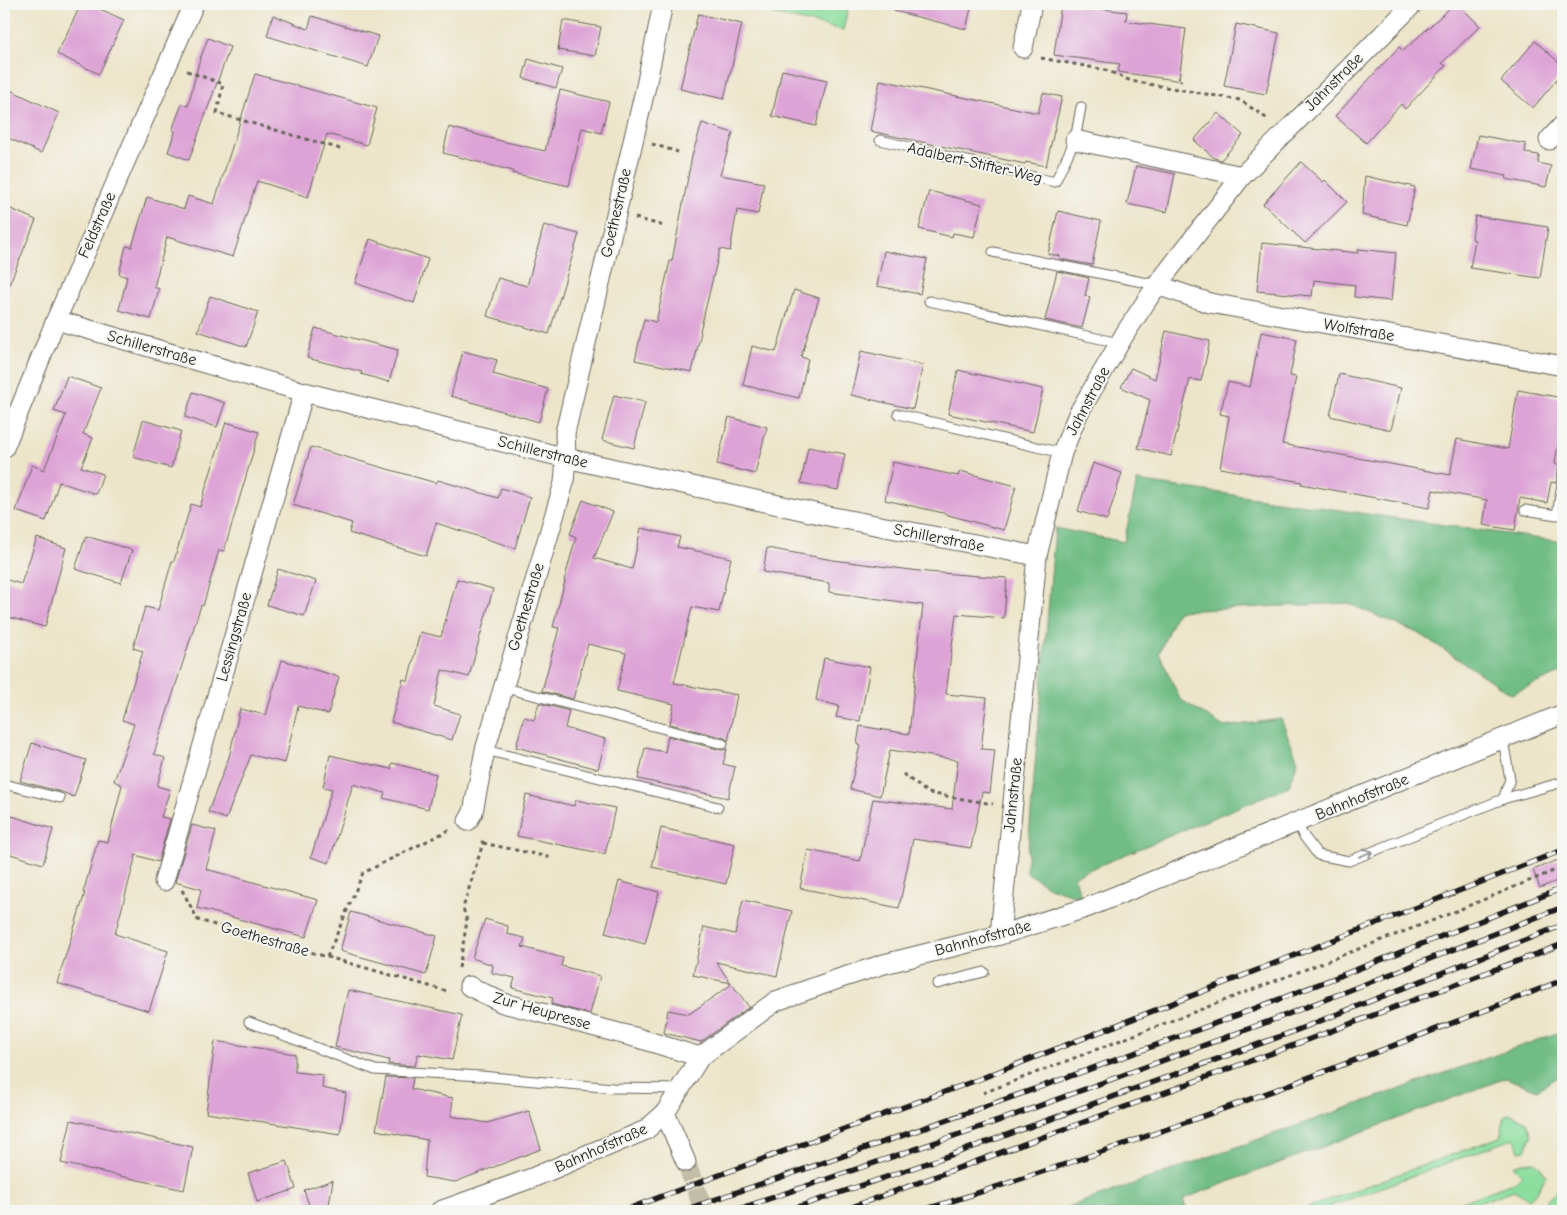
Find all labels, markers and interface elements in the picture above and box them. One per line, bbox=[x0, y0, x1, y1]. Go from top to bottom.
street label: Jahnstraße bbox=[1301, 49, 1367, 115]
street label: Adalbert-Stifter-Weg bbox=[906, 139, 1044, 187]
street label: Goethestraße bbox=[597, 167, 635, 259]
street label: Feldstraße bbox=[74, 189, 120, 261]
street label: Wolfstraße bbox=[1322, 315, 1396, 345]
street label: Schillerstraße bbox=[105, 327, 199, 369]
street label: Jahnstraße bbox=[1062, 364, 1114, 438]
street label: Schillerstraße bbox=[496, 432, 590, 472]
street label: Schillerstraße bbox=[892, 520, 986, 556]
street label: Goethestraße bbox=[504, 561, 548, 653]
street label: Lessingstraße bbox=[213, 590, 255, 684]
street label: Jahnstraße bbox=[1000, 757, 1026, 833]
street label: Bahnhofstraße bbox=[1313, 770, 1411, 824]
one-way arrow bbox=[1358, 849, 1373, 859]
street label: Bahnhofstraße bbox=[933, 916, 1033, 960]
street label: Goethestraße bbox=[219, 918, 311, 960]
street label: Zur Heupresse bbox=[491, 988, 593, 1034]
street label: Bahnhofstraße bbox=[552, 1120, 650, 1176]

